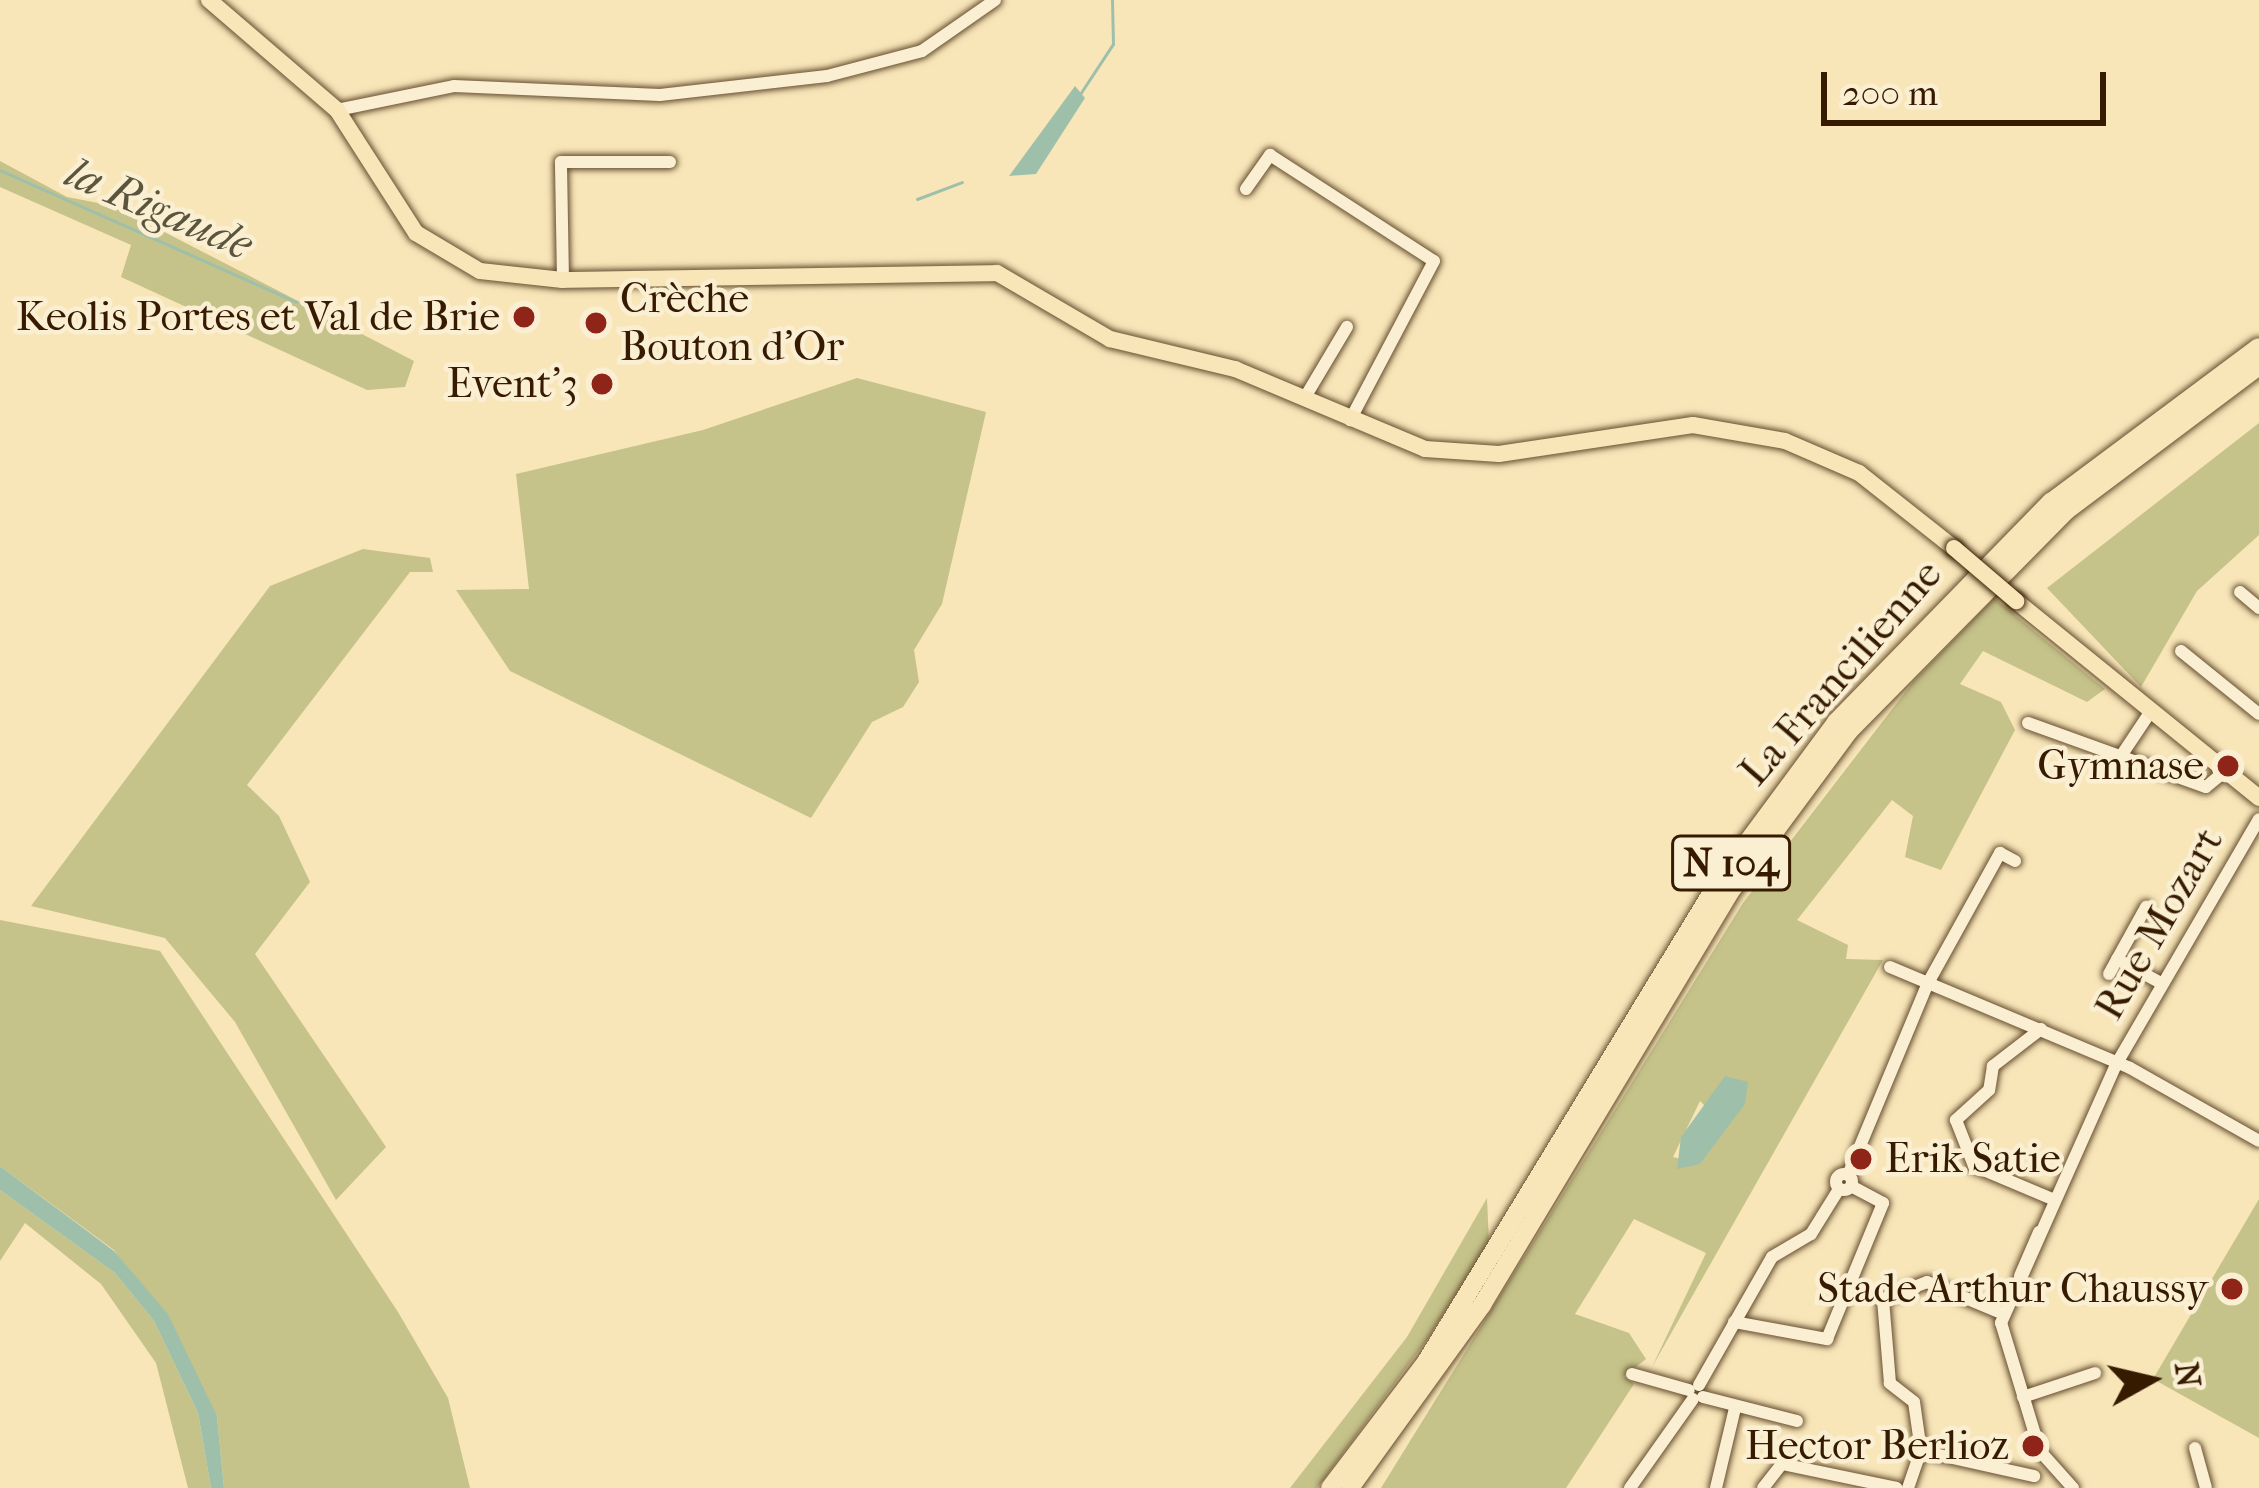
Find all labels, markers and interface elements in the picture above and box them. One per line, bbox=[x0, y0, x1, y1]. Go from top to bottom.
scale bar bbox=[1827, 48, 2112, 122]
text: 200 m bbox=[1842, 72, 1938, 114]
water label: la Rigaude bbox=[58, 146, 260, 272]
place label: Crèche Bouton d'Or bbox=[620, 274, 844, 372]
place label: Keolis Portes et Val de Brie bbox=[16, 292, 500, 342]
marker: Keolis Portes et Val de Brie bbox=[511, 304, 537, 330]
marker: Crèche Bouton d'Or bbox=[583, 310, 609, 336]
place label: Event'3 bbox=[447, 359, 578, 409]
marker: Event'3 bbox=[589, 371, 615, 397]
street label: La Francilienne bbox=[1729, 550, 1953, 796]
place label: Gymnase bbox=[2037, 741, 2204, 791]
marker: Gymnase bbox=[2215, 753, 2241, 779]
street label: Rue Mozart bbox=[2084, 819, 2234, 1029]
road number: N 104 bbox=[1671, 830, 1791, 896]
place label: Erik Satie bbox=[1885, 1134, 2061, 1184]
marker: Erik Satie bbox=[1848, 1146, 1874, 1172]
place label: Stade Arthur Chaussy bbox=[1817, 1264, 2208, 1314]
marker: Stade Arthur Chaussy bbox=[2219, 1276, 2245, 1302]
north arrow bbox=[2091, 1320, 2211, 1440]
text: N bbox=[2166, 1360, 2208, 1390]
place label: Hector Berlioz bbox=[1745, 1421, 2009, 1471]
marker: Hector Berlioz bbox=[2020, 1433, 2046, 1459]

